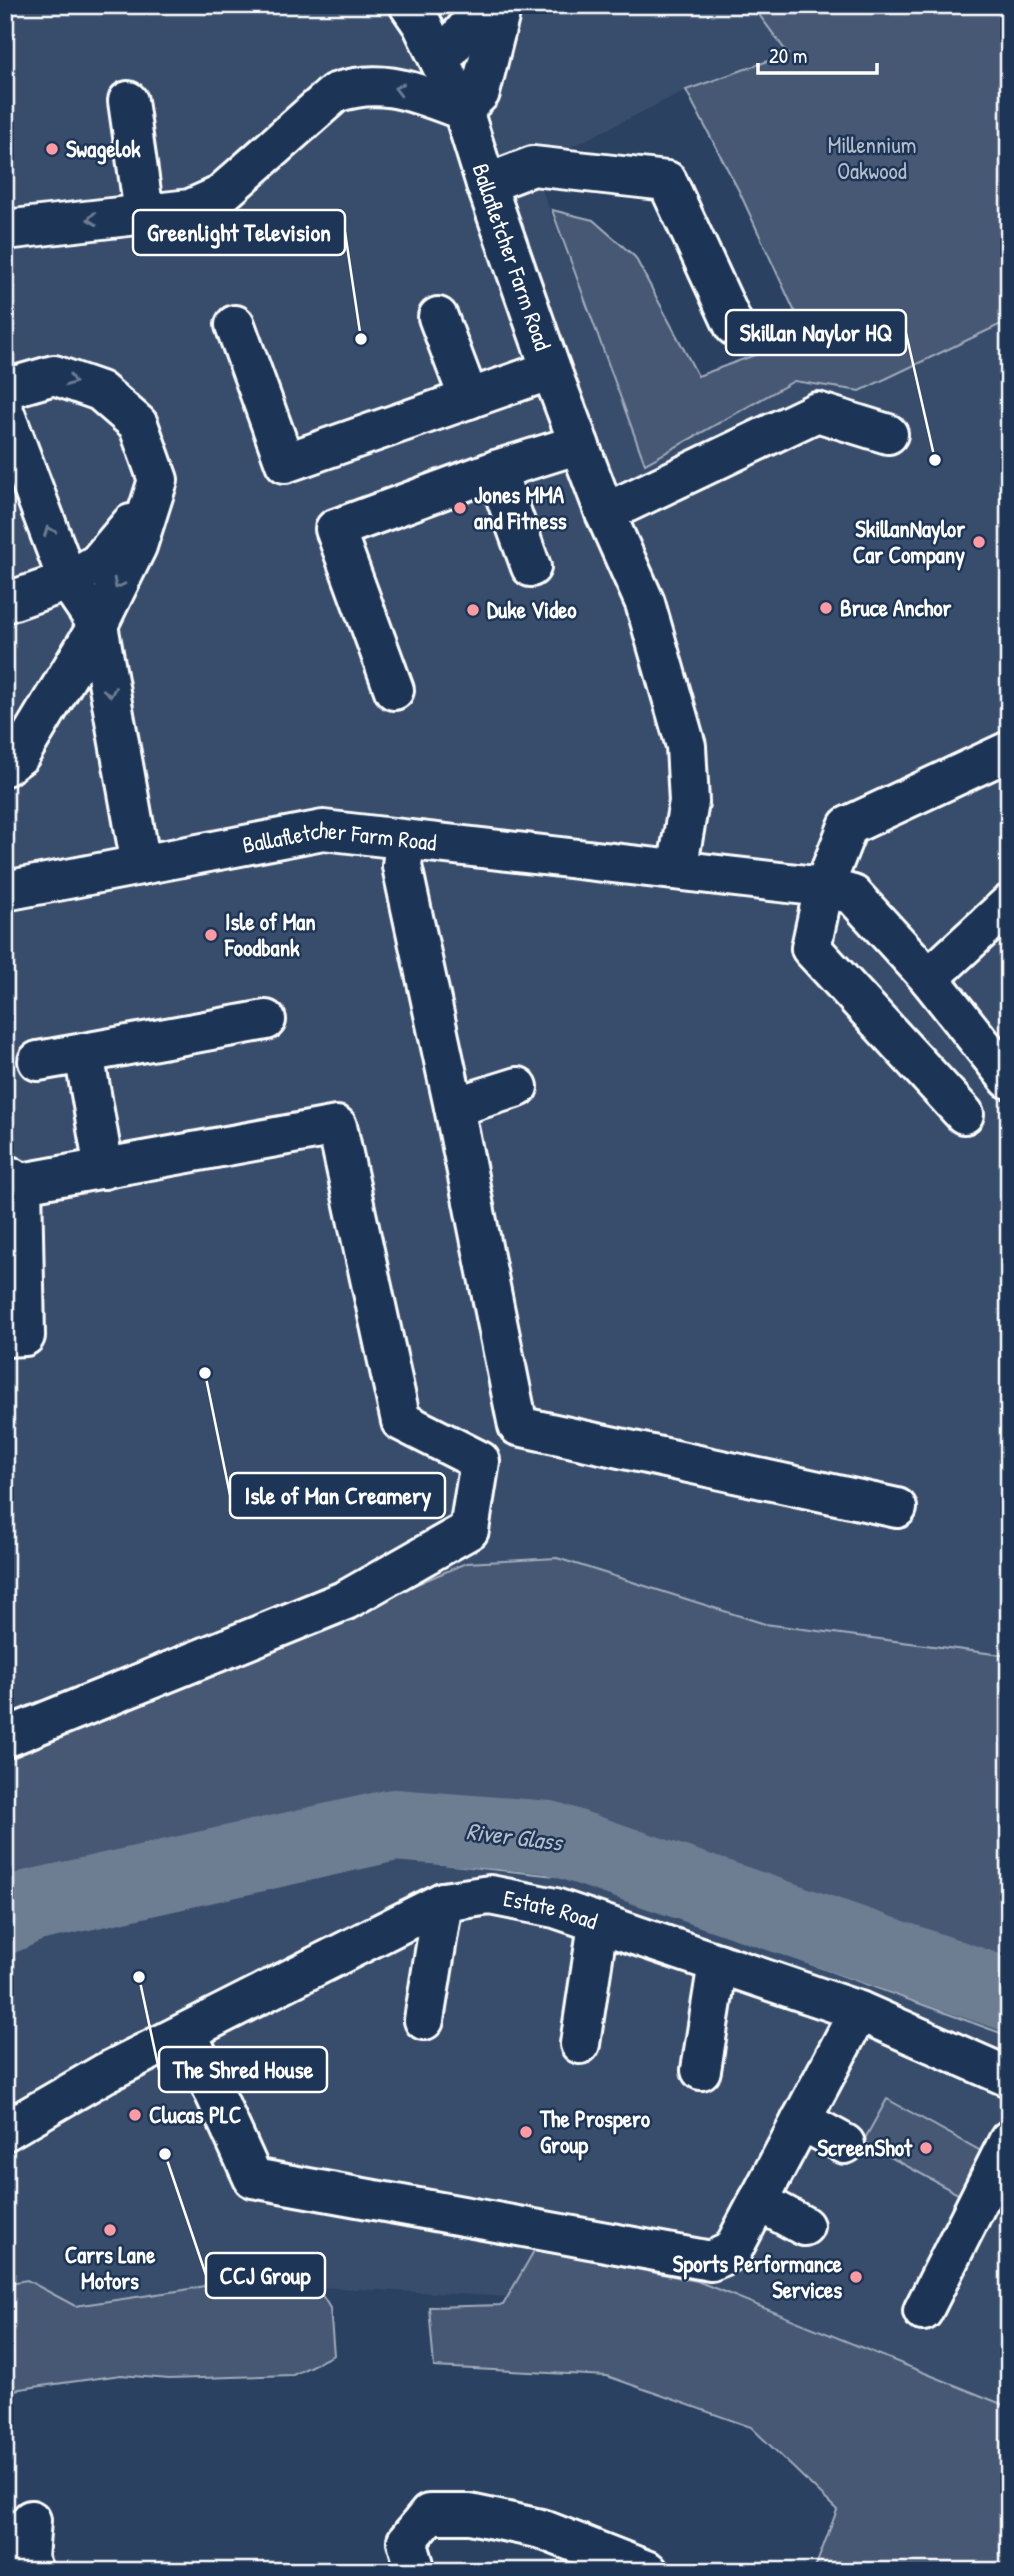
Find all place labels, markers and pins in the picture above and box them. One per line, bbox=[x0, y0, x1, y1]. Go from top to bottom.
place label: Swagelok bbox=[66, 133, 141, 165]
marker: Swagelok bbox=[44, 141, 60, 157]
callout: Greenlight Television bbox=[133, 210, 345, 255]
callout: Skillan Naylor HQ bbox=[726, 310, 906, 355]
place label: Jones MMA and Fitness bbox=[474, 479, 567, 536]
marker: Jones MMA and Fitness bbox=[452, 500, 468, 516]
place label: SkillanNaylor Car Company bbox=[853, 513, 965, 571]
marker: SkillanNaylor Car Company bbox=[971, 534, 987, 550]
place label: Bruce Anchor bbox=[840, 592, 952, 623]
place label: Duke Video bbox=[487, 594, 577, 625]
marker: Bruce Anchor bbox=[818, 600, 834, 616]
marker: Duke Video bbox=[465, 602, 481, 618]
place label: Isle of Man Foodbank bbox=[224, 906, 316, 963]
marker: Isle of Man Foodbank bbox=[203, 927, 219, 943]
callout: Isle of Man Creamery bbox=[230, 1473, 445, 1518]
callout: The Shred House bbox=[159, 2047, 327, 2092]
place label: Clucas PLC bbox=[149, 2099, 241, 2130]
place label: The Prospero Group bbox=[539, 2103, 651, 2161]
marker: Clucas PLC bbox=[127, 2107, 143, 2123]
marker: The Prospero Group bbox=[518, 2124, 534, 2140]
place label: ScreenShot bbox=[818, 2132, 913, 2163]
marker: ScreenShot bbox=[918, 2140, 934, 2156]
marker: Carrs Lane Motors bbox=[102, 2222, 118, 2238]
place label: Carrs Lane Motors bbox=[65, 2239, 156, 2296]
place label: Sports Performance Services bbox=[673, 2248, 843, 2305]
callout: CCJ Group bbox=[206, 2253, 325, 2298]
marker: Sports Performance Services bbox=[848, 2269, 864, 2285]

